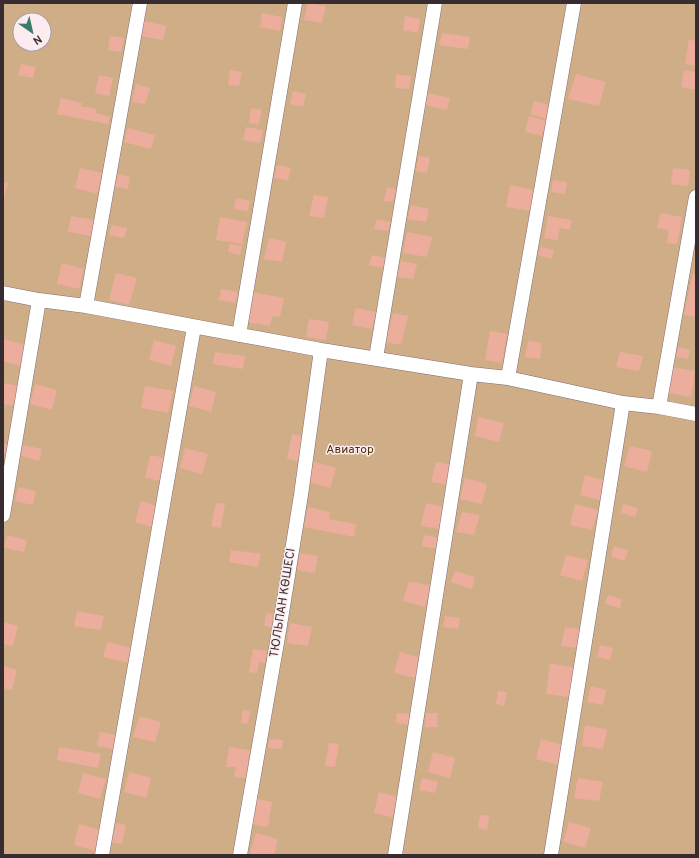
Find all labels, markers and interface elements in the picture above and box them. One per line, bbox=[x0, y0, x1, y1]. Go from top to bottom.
north arrow bbox=[12, 12, 52, 52]
text: N bbox=[30, 31, 44, 47]
park label: Авиатор bbox=[326, 442, 374, 458]
street label: ТЮЛЬПАН КӨШЕСІ bbox=[266, 547, 300, 659]

